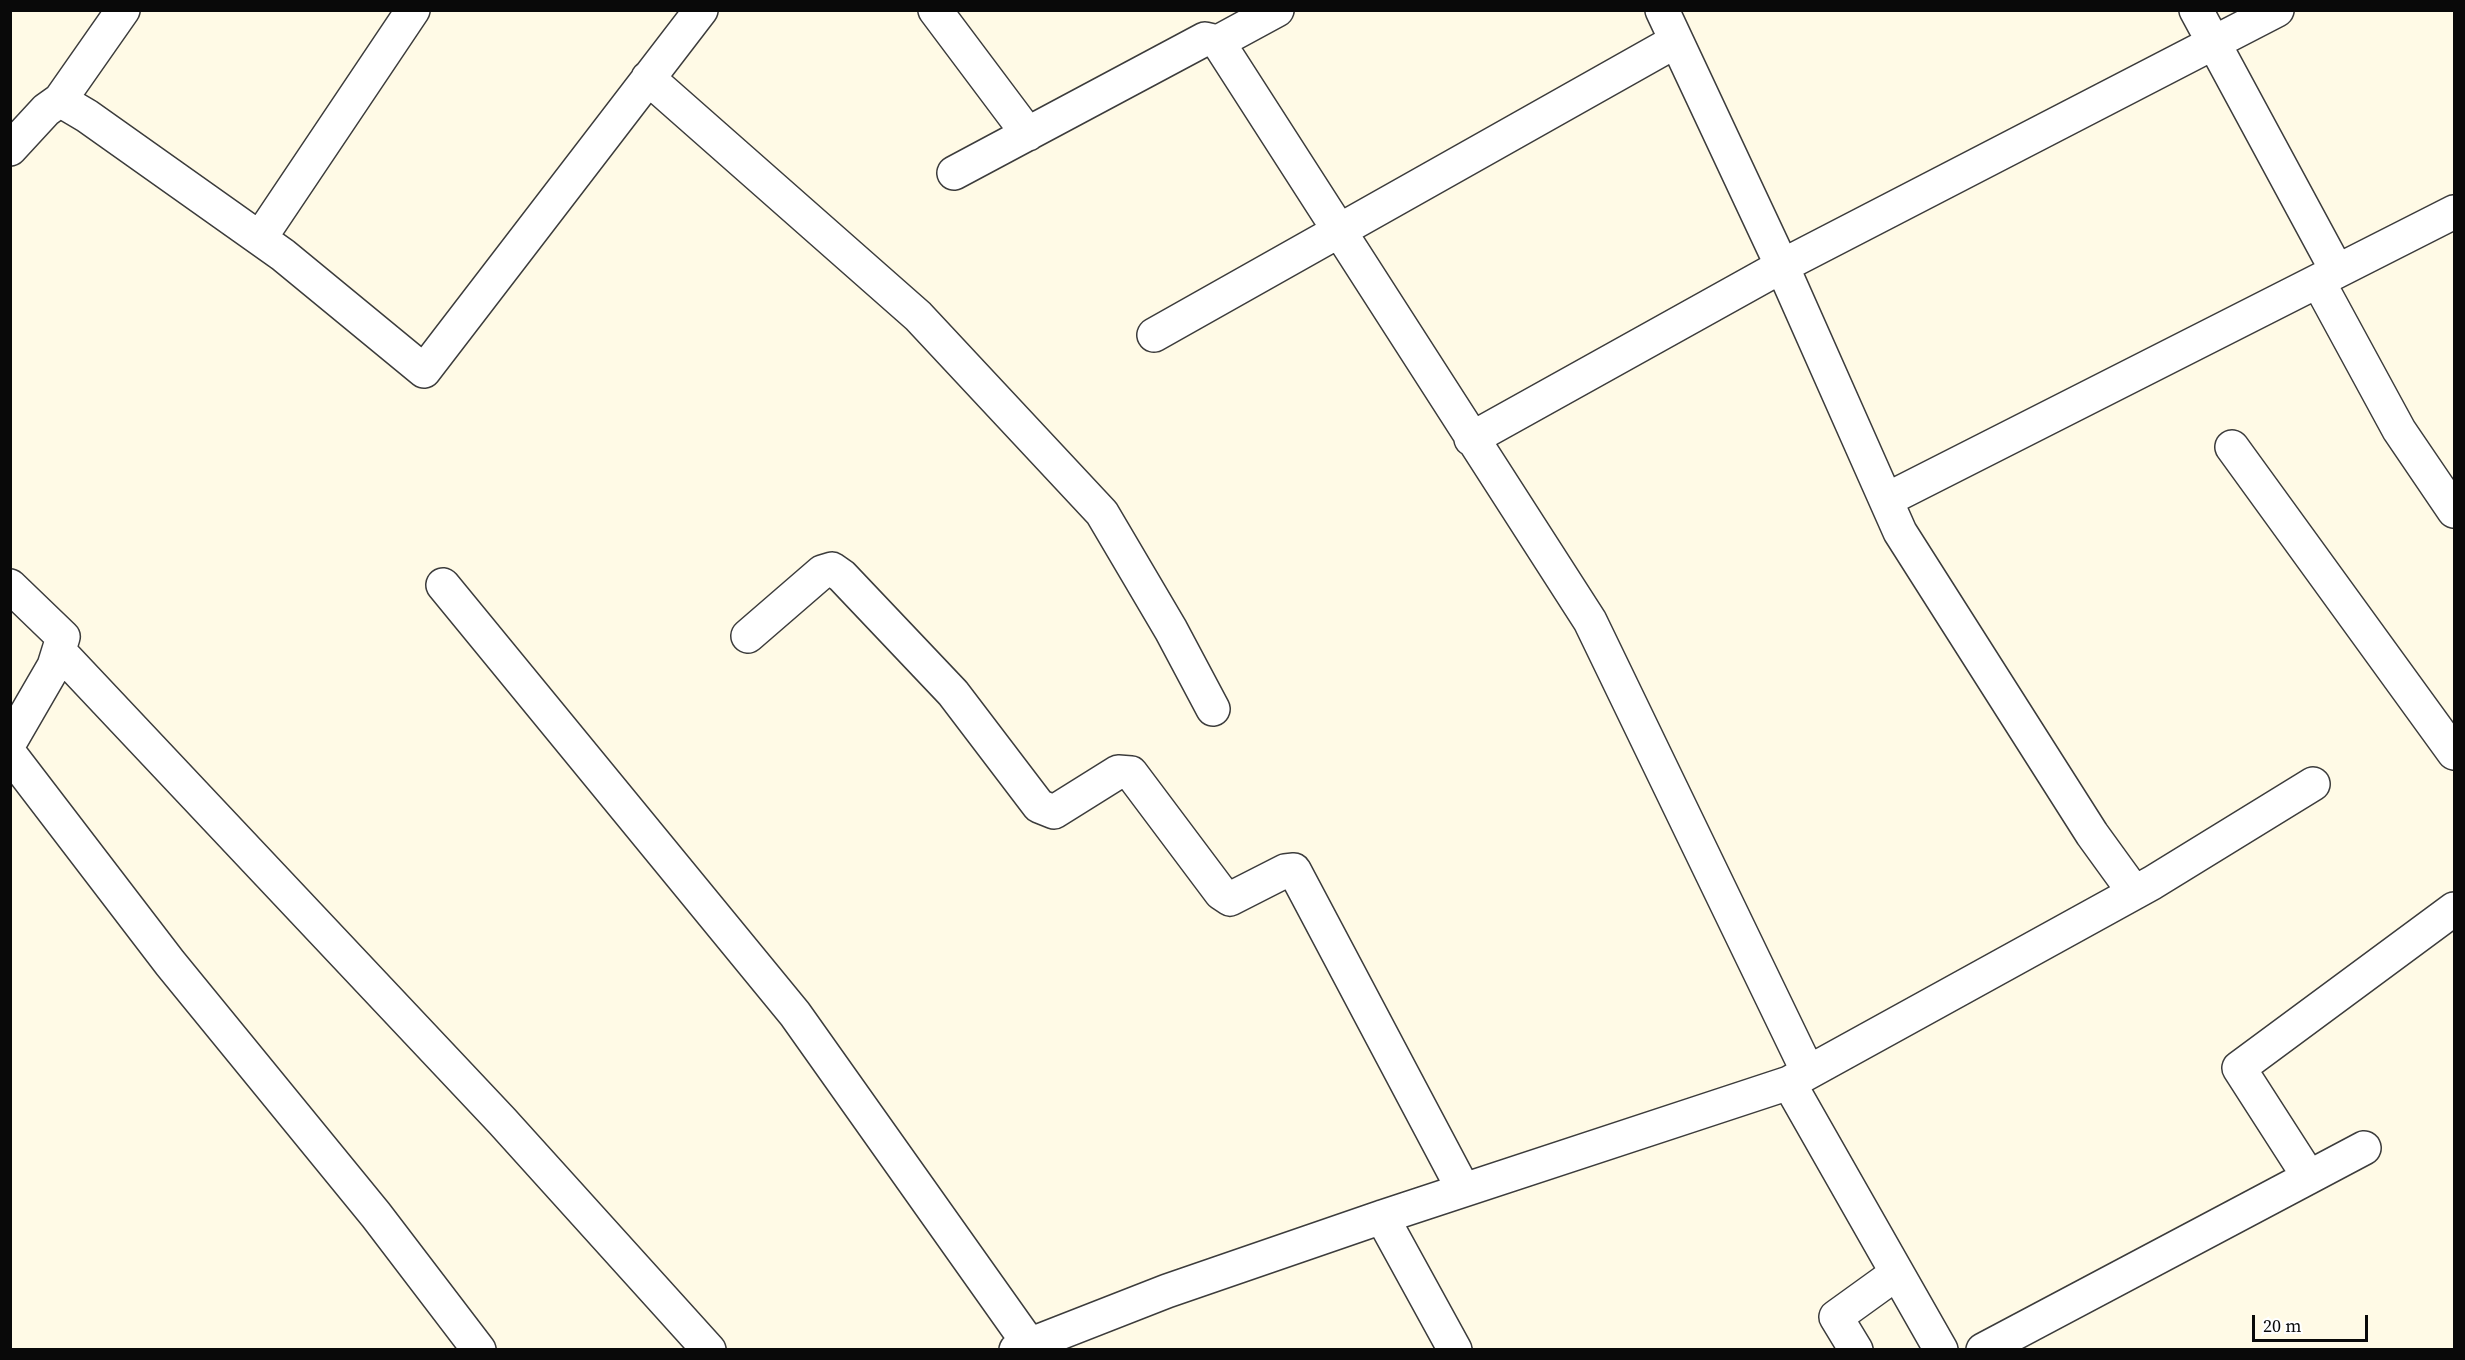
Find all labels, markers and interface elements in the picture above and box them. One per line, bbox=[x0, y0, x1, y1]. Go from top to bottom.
scale bar bbox=[2255, 1303, 2370, 1341]
text: 20 m bbox=[2263, 1313, 2301, 1338]

